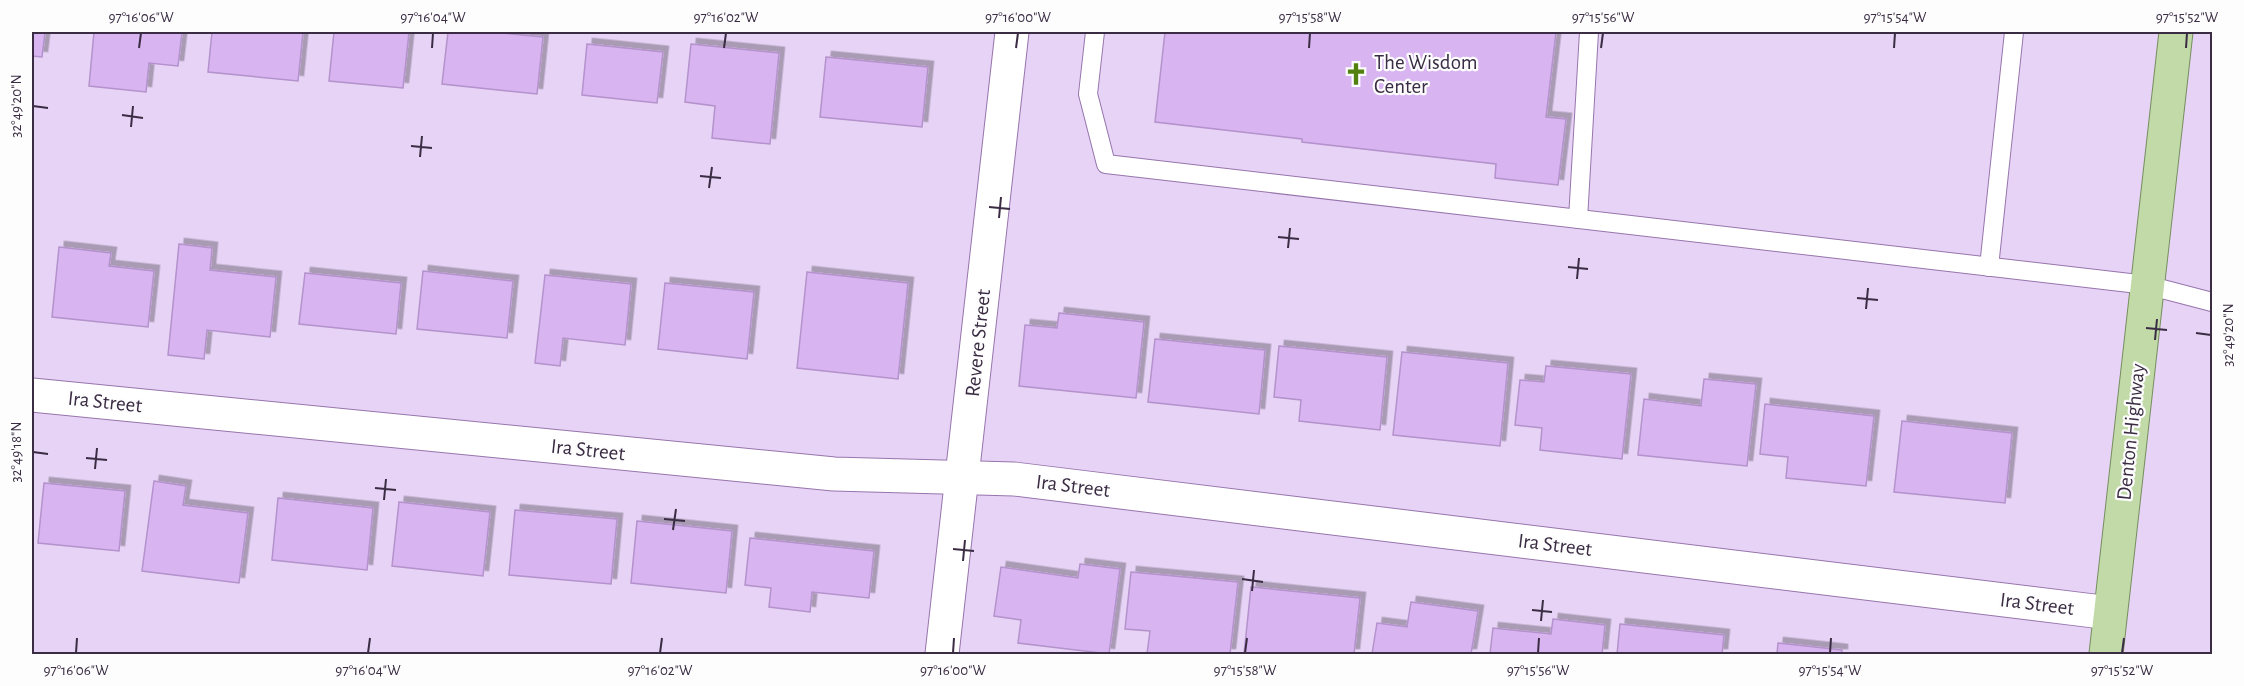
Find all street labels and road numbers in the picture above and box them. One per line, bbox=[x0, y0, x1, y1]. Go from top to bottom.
street label: Revere Street bbox=[962, 288, 994, 398]
street label: Denton Highway bbox=[2113, 363, 2149, 501]
street label: Ira Street bbox=[67, 388, 143, 416]
street label: Ira Street bbox=[550, 436, 626, 464]
street label: Ira Street bbox=[1035, 471, 1112, 501]
street label: Ira Street bbox=[1517, 530, 1594, 560]
street label: Ira Street bbox=[1999, 589, 2076, 619]

